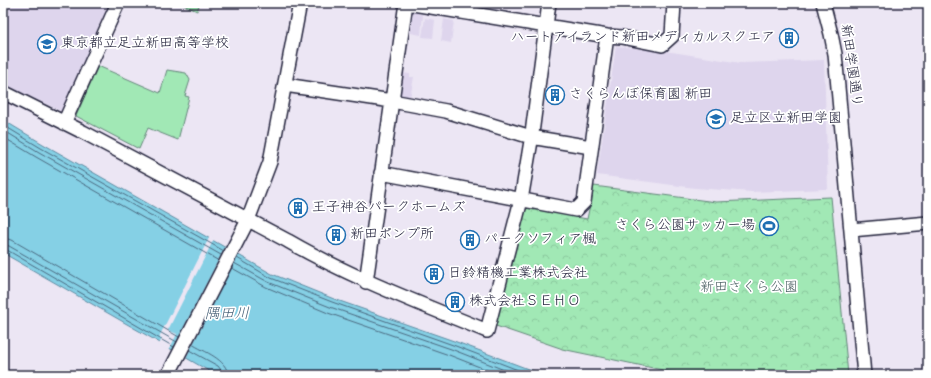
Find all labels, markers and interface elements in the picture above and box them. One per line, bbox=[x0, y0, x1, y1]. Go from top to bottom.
street label: 新田学園通り bbox=[836, 23, 864, 109]
building icon: ハートアイランド新田メディカルスクエア bbox=[778, 27, 800, 49]
place label: ハートアイランド新田メディカルスクエア bbox=[510, 30, 775, 47]
school or university icon: 東京都立足立新田高等学校 bbox=[36, 33, 58, 55]
place label: 東京都立足立新田高等学校 bbox=[61, 36, 229, 53]
building icon: さくらんぼ保育園 新田 bbox=[544, 84, 566, 106]
place label: さくらんぼ保育園 新田 bbox=[569, 87, 712, 104]
school or university icon: 足立区立新田学園 bbox=[705, 108, 727, 130]
place label: 足立区立新田学園 bbox=[730, 111, 842, 128]
building icon: 王子神谷パークホームズ bbox=[287, 197, 309, 219]
place label: 王子神谷パークホームズ bbox=[312, 200, 465, 217]
sports icon: さくら公園サッカー場 bbox=[758, 215, 780, 237]
place label: さくら公園サッカー場 bbox=[615, 218, 755, 235]
building icon: 新田ポンプ所 bbox=[325, 224, 347, 246]
place label: 新田ポンプ所 bbox=[350, 227, 434, 244]
building icon: パークソフィア楓 bbox=[459, 229, 481, 251]
place label: パークソフィア楓 bbox=[484, 231, 596, 249]
building icon: 日鈴精機工業株式会社 bbox=[423, 263, 445, 285]
place label: 日鈴精機工業株式会社 bbox=[448, 266, 588, 283]
park label: 新田さくら公園 bbox=[700, 280, 798, 297]
building icon: 株式会社ＳＥＨＯ bbox=[444, 291, 466, 313]
place label: 株式会社ＳＥＨＯ bbox=[469, 294, 581, 311]
water label: 隅田川 bbox=[204, 306, 250, 324]

